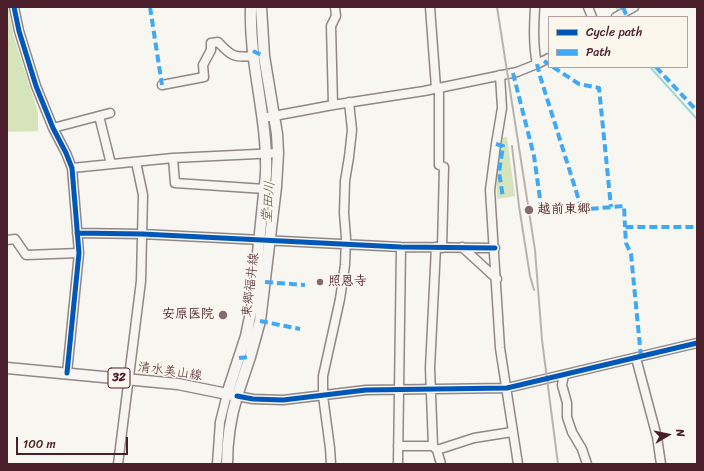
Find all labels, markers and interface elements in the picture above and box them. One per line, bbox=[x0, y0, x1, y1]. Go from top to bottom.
legend bbox=[548, 16, 688, 68]
text: Cycle path bbox=[586, 21, 642, 43]
text: Path bbox=[586, 41, 611, 63]
water label: 堂田川 bbox=[259, 180, 279, 224]
place label: 越前東郷 bbox=[538, 202, 590, 218]
marker: 越前東郷 bbox=[523, 204, 535, 216]
street label: 東郷福井線 bbox=[239, 252, 263, 318]
place label: 照恩寺 bbox=[328, 274, 367, 290]
marker: 照恩寺 bbox=[315, 277, 325, 287]
place label: 安原医院 bbox=[162, 307, 214, 323]
marker: 安原医院 bbox=[217, 309, 229, 321]
street label: 清水美山線 bbox=[137, 360, 203, 384]
road number: 32 bbox=[108, 368, 130, 388]
north arrow bbox=[648, 415, 688, 455]
text: N bbox=[670, 428, 690, 438]
scale bar bbox=[18, 429, 130, 455]
text: 100 m bbox=[23, 433, 56, 455]

